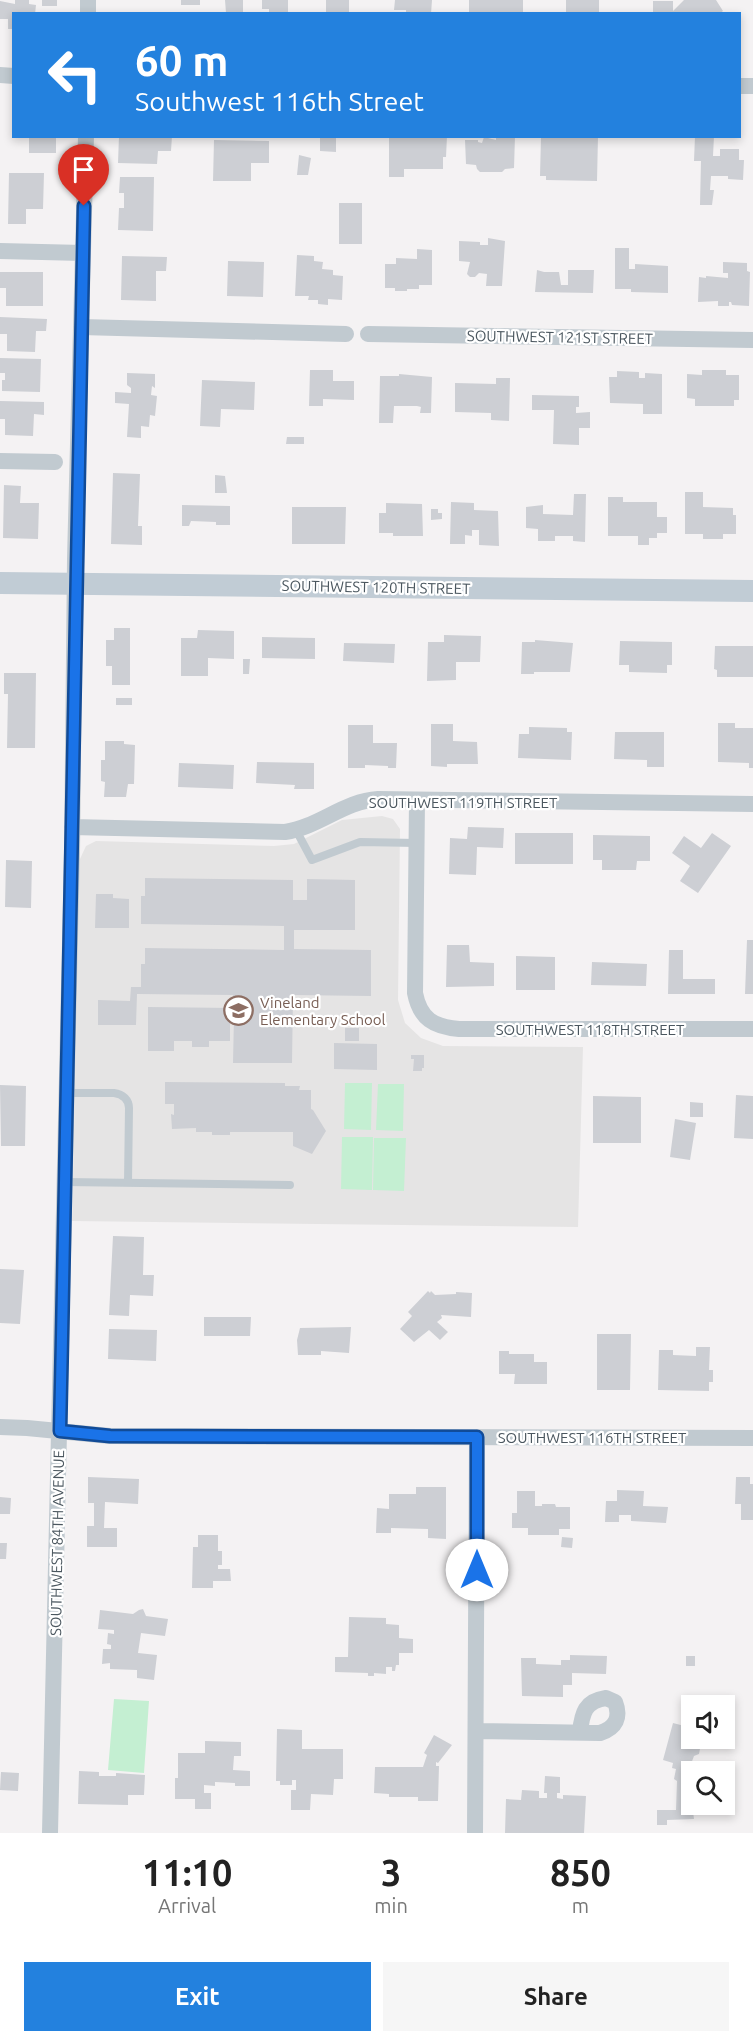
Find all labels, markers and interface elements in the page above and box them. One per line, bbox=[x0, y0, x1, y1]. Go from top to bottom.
icon: left bbox=[36, 36, 114, 114]
text: 60 m bbox=[135, 37, 229, 84]
text: Southwest 116th Street bbox=[135, 86, 424, 116]
pin bbox=[58, 144, 109, 206]
icon: arrive bbox=[67, 153, 100, 186]
street label: SOUTHWEST 121ST STREET bbox=[467, 327, 654, 347]
street label: SOUTHWEST 120TH STREET bbox=[281, 577, 471, 597]
street label: SOUTHWEST 119TH STREET bbox=[369, 794, 558, 811]
place label: Vineland Elementary School bbox=[260, 994, 386, 1028]
school or university icon: Vineland Elementary School bbox=[223, 995, 255, 1027]
street label: SOUTHWEST 118TH STREET bbox=[496, 1021, 685, 1038]
street label: SOUTHWEST 116TH STREET bbox=[498, 1429, 687, 1446]
street label: SOUTHWEST 84TH AVENUE bbox=[47, 1450, 67, 1636]
position arrow bbox=[445, 1538, 509, 1602]
map controls bbox=[681, 1695, 735, 1815]
button: sound bbox=[681, 1695, 735, 1749]
button: search bbox=[681, 1761, 735, 1815]
text: 11:10 bbox=[142, 1852, 232, 1893]
text: 3 bbox=[381, 1852, 401, 1893]
text: 850 bbox=[550, 1852, 611, 1893]
text: Arrival bbox=[158, 1894, 216, 1917]
text: min bbox=[374, 1894, 408, 1917]
text: m bbox=[572, 1894, 589, 1917]
button: Exit bbox=[24, 1962, 371, 2031]
button: Share bbox=[383, 1962, 729, 2031]

